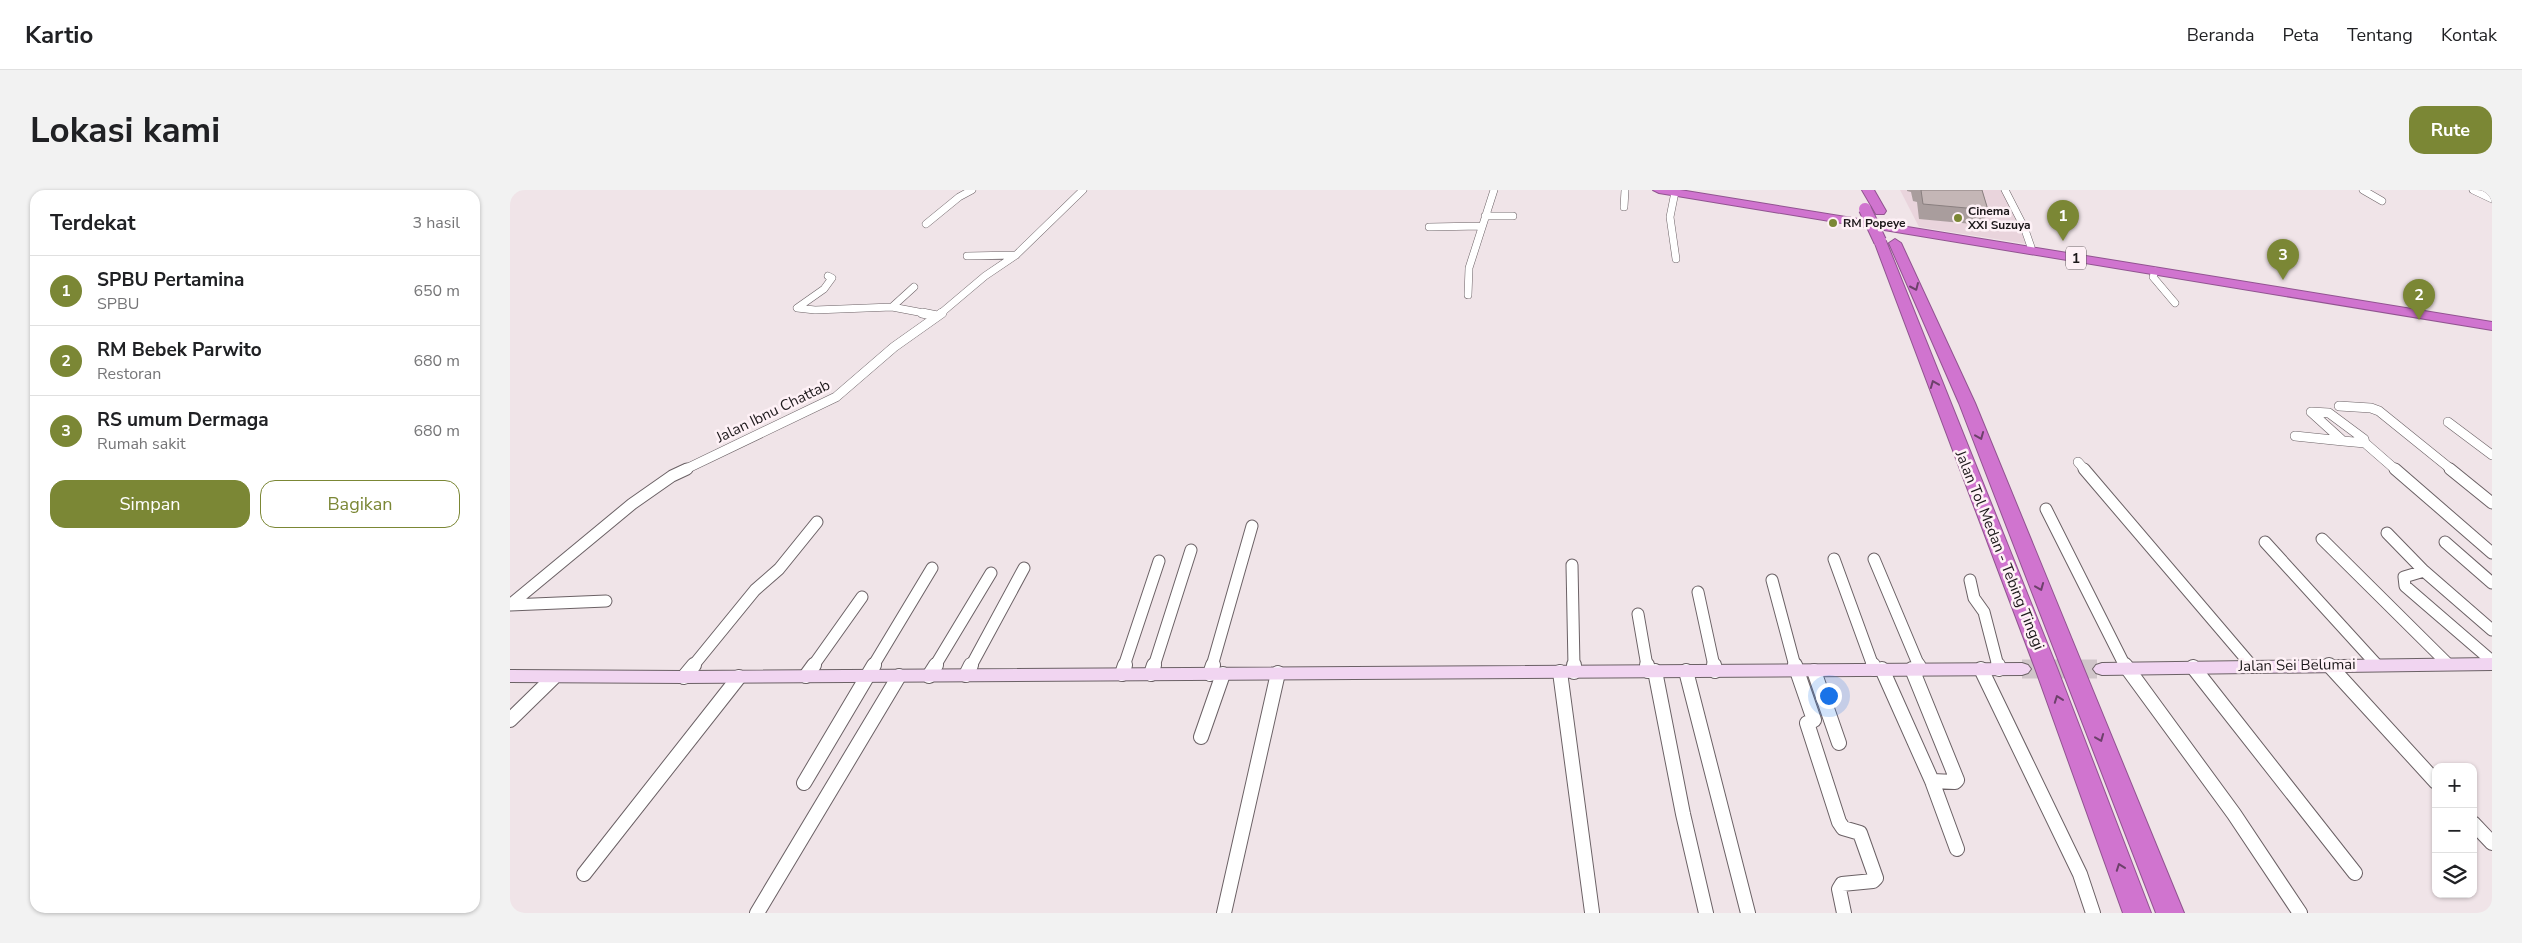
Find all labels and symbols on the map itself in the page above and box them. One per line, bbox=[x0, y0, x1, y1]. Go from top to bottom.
pin: 1 bbox=[2047, 200, 2079, 241]
place label: Cinema XXI Suzuya bbox=[1967, 203, 2031, 233]
marker: Cinema XXI Suzuya bbox=[1952, 212, 1964, 224]
place label: RM Popeye bbox=[1843, 215, 1906, 231]
marker: RM Popeye bbox=[1827, 217, 1839, 229]
pin: 3 bbox=[2267, 239, 2299, 280]
road number: 1 bbox=[2066, 246, 2086, 270]
pin: 2 bbox=[2403, 279, 2435, 320]
one-way arrow bbox=[1908, 282, 1919, 291]
street label: Jalan Ibnu Chattab bbox=[712, 375, 834, 448]
one-way arrow bbox=[1930, 381, 1940, 389]
one-way arrow bbox=[1974, 431, 1985, 440]
street label: Jalan Tol Medan - Tebing Tinggi bbox=[1950, 446, 2049, 653]
one-way arrow bbox=[2034, 582, 2045, 591]
street label: Jalan Sei Belumai bbox=[2237, 654, 2356, 676]
your location bbox=[1816, 683, 1842, 709]
one-way arrow bbox=[2054, 695, 2064, 703]
one-way arrow bbox=[2094, 733, 2105, 742]
one-way arrow bbox=[2116, 864, 2126, 872]

